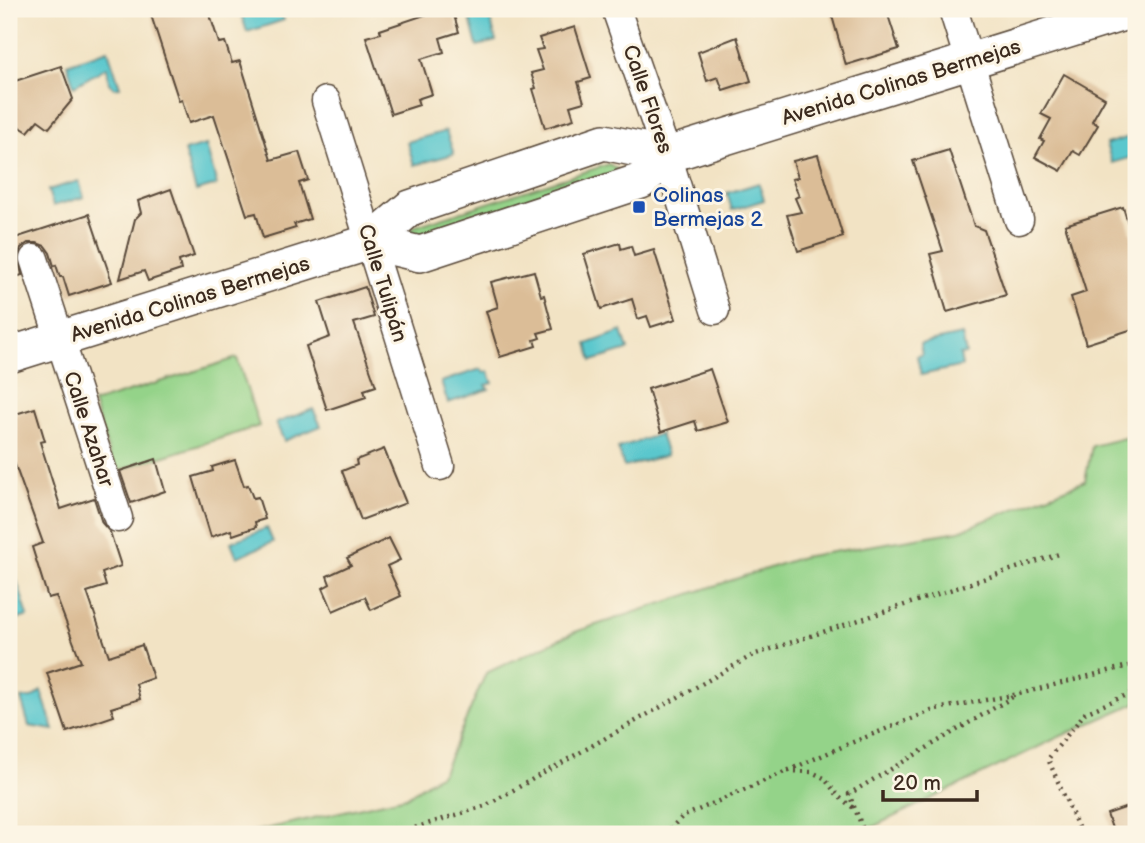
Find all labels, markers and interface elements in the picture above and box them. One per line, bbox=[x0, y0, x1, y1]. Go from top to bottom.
street label: Avenida Colinas Bermejas bbox=[779, 34, 1024, 131]
street label: Calle Flores bbox=[617, 42, 678, 157]
place label: Colinas Bermejas 2 bbox=[653, 183, 763, 232]
marker: Colinas Bermejas 2 bbox=[631, 199, 647, 215]
street label: Calle Tulipán bbox=[353, 221, 412, 345]
street label: Avenida Colinas Bermejas bbox=[68, 251, 313, 348]
street label: Calle Azahar bbox=[58, 368, 119, 490]
scale bar bbox=[883, 759, 977, 803]
text: 20 m bbox=[893, 771, 941, 796]

